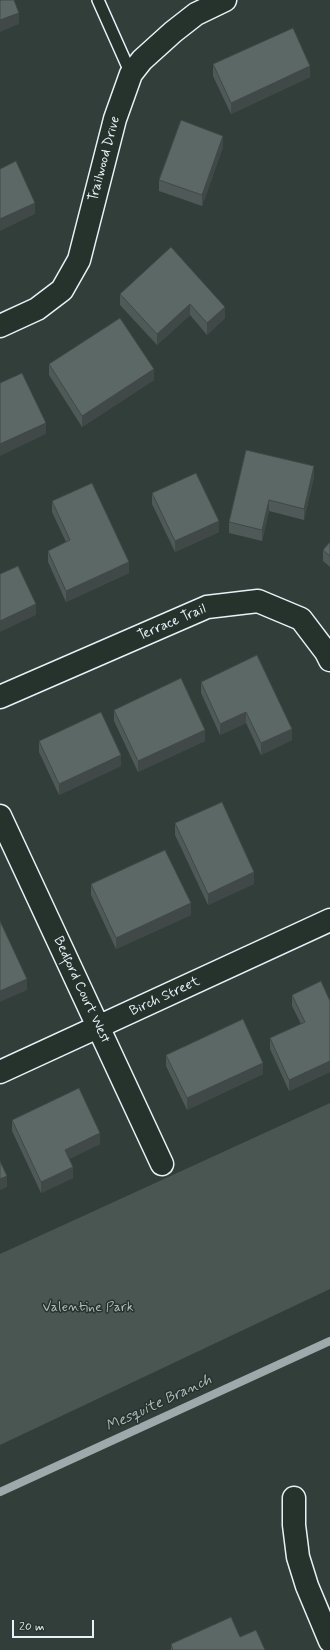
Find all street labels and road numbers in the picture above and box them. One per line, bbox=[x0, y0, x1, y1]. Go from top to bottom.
street label: Trailwood Drive bbox=[86, 114, 124, 204]
street label: Terrace Trail bbox=[135, 601, 209, 645]
street label: Bedford Court West bbox=[49, 934, 113, 1046]
street label: Birch Street bbox=[127, 973, 203, 1021]

